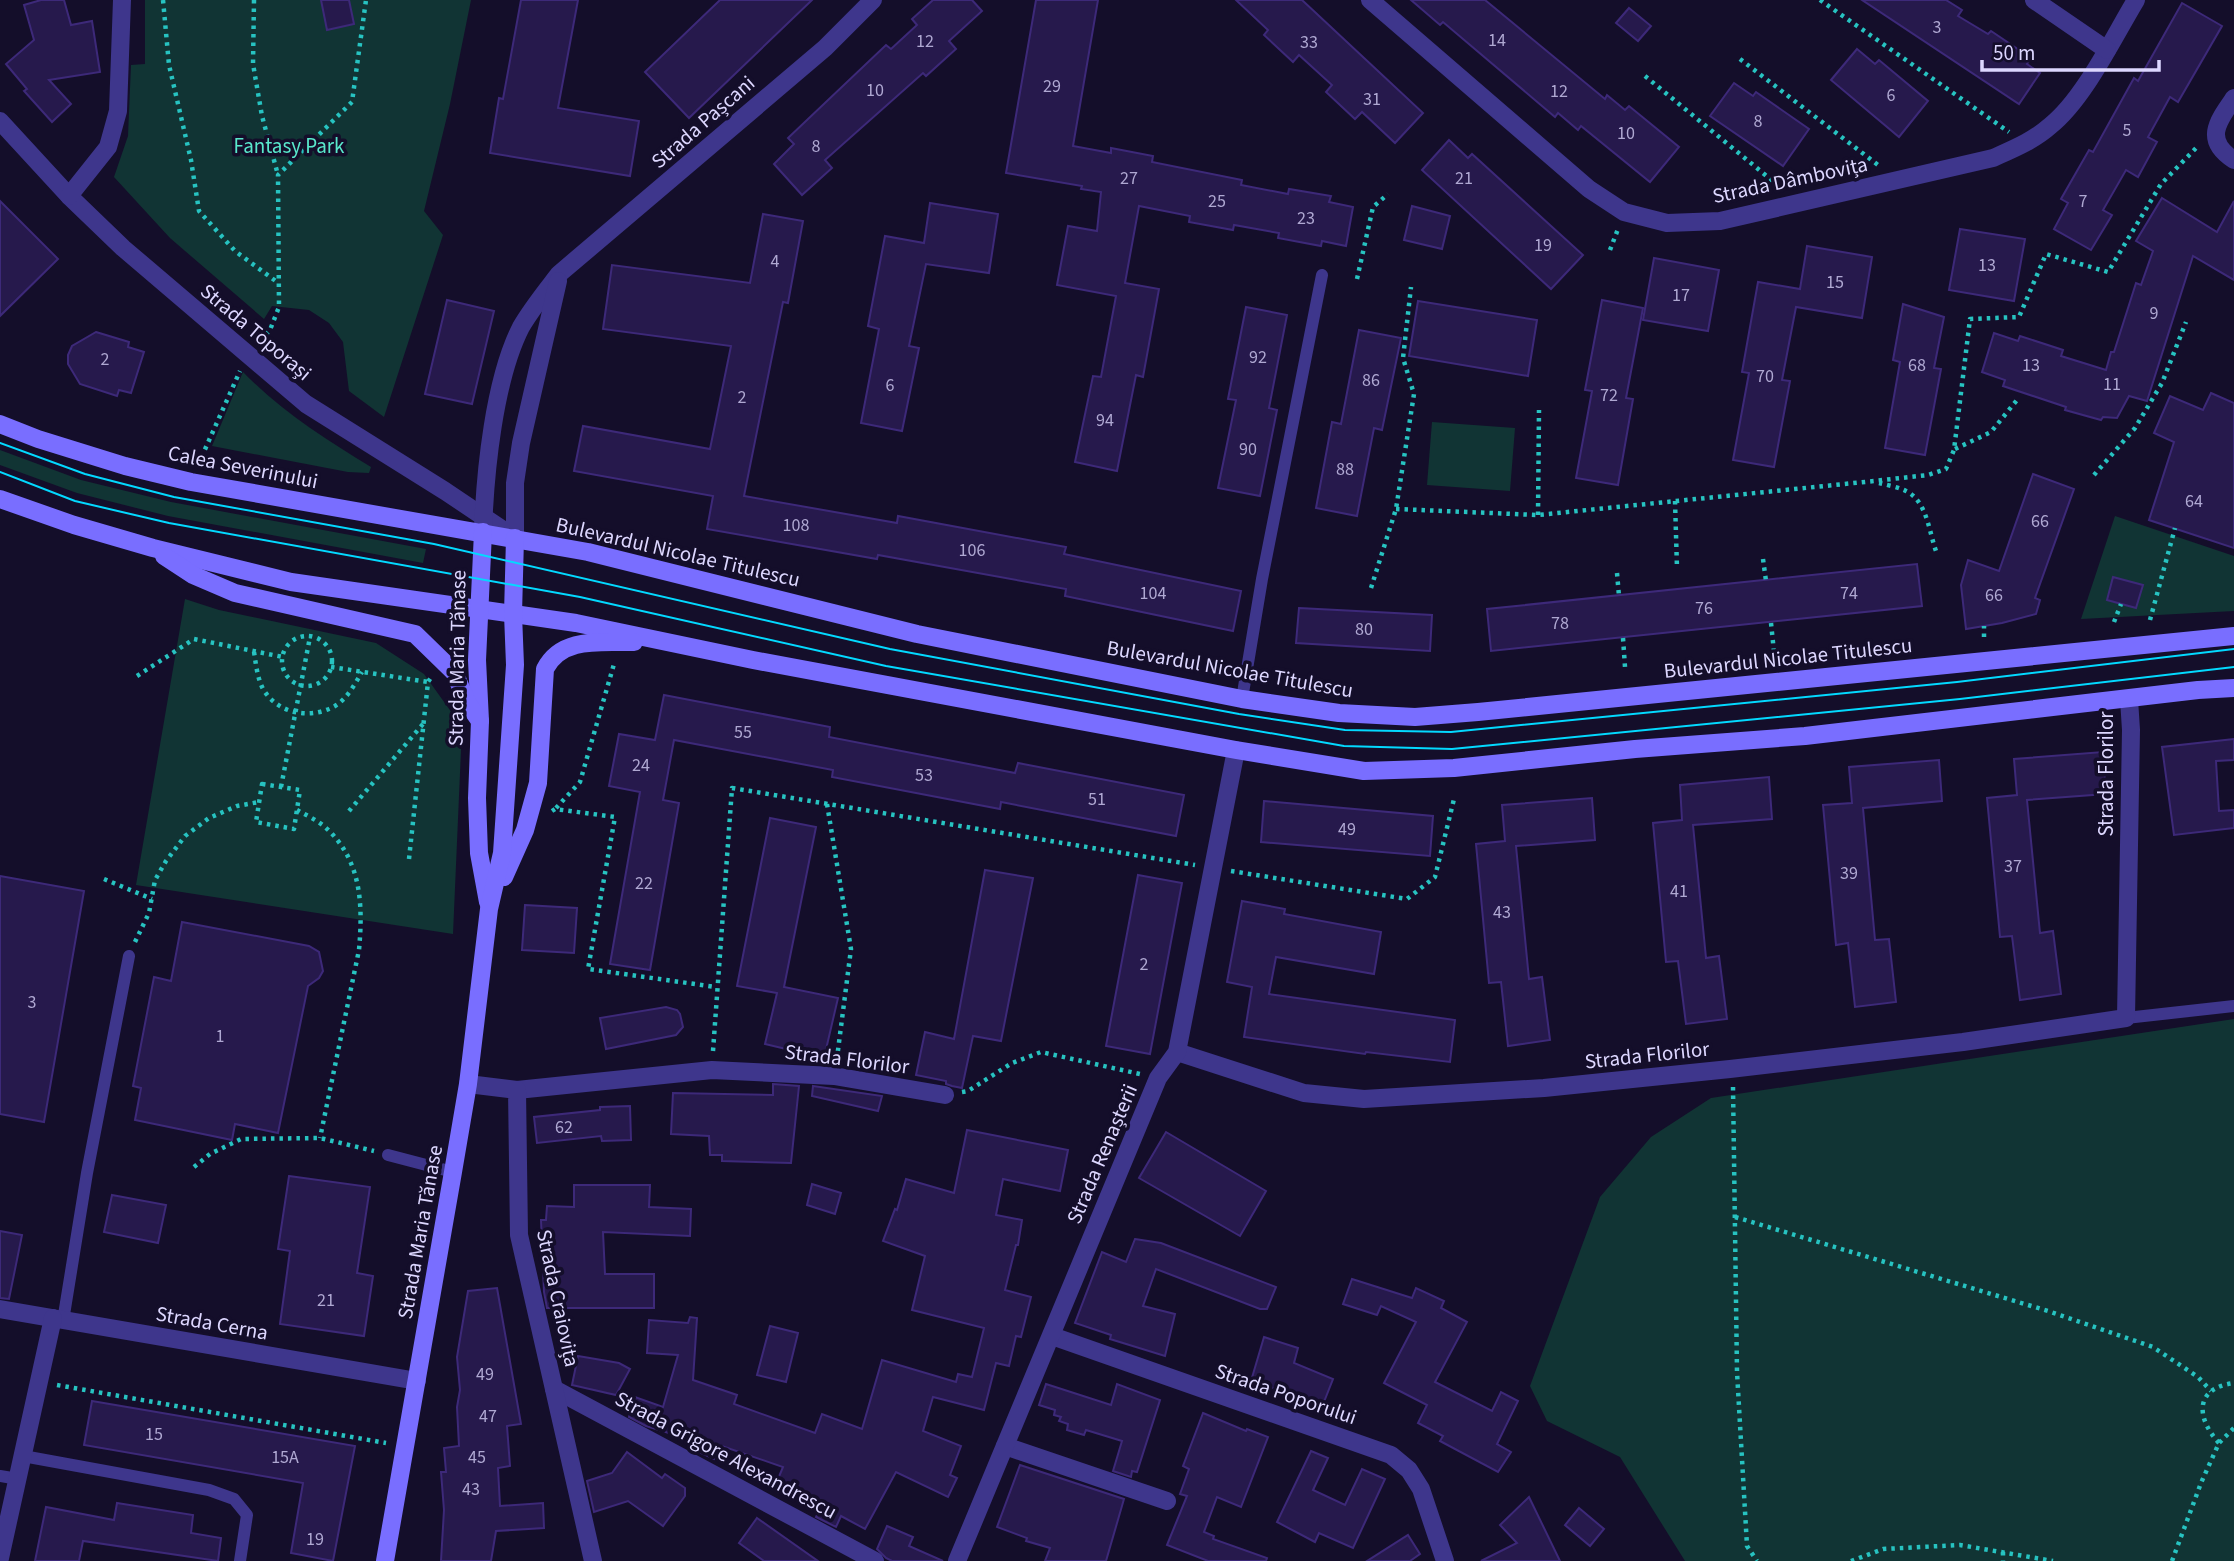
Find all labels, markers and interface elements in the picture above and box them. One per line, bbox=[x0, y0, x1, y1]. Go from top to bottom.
house number: 3 bbox=[1933, 15, 1942, 40]
house number: 14 bbox=[1488, 28, 1506, 53]
scale bar bbox=[1982, 28, 2159, 72]
house number: 12 bbox=[916, 29, 934, 54]
house number: 33 bbox=[1300, 30, 1318, 55]
text: 50 m bbox=[1993, 38, 2035, 68]
street label: Strada Pașcani bbox=[645, 68, 761, 176]
house number: 29 bbox=[1043, 74, 1061, 99]
house number: 10 bbox=[866, 78, 884, 103]
house number: 12 bbox=[1550, 79, 1568, 104]
house number: 6 bbox=[1887, 83, 1896, 108]
house number: 31 bbox=[1363, 87, 1381, 112]
house number: 8 bbox=[1754, 109, 1763, 134]
house number: 5 bbox=[2123, 118, 2132, 143]
house number: 10 bbox=[1617, 121, 1635, 146]
park label: Fantasy Park bbox=[233, 131, 345, 161]
house number: 8 bbox=[812, 134, 821, 159]
street label: Strada Dâmbovița bbox=[1710, 149, 1870, 211]
house number: 27 bbox=[1120, 166, 1138, 191]
house number: 21 bbox=[1455, 166, 1473, 191]
house number: 25 bbox=[1208, 189, 1226, 214]
house number: 7 bbox=[2079, 189, 2088, 214]
house number: 23 bbox=[1297, 206, 1315, 231]
house number: 19 bbox=[1534, 233, 1552, 258]
house number: 4 bbox=[771, 249, 780, 274]
house number: 13 bbox=[1978, 253, 1996, 278]
house number: 15 bbox=[1826, 270, 1844, 295]
street label: Strada Toporași bbox=[194, 276, 318, 388]
house number: 17 bbox=[1672, 283, 1690, 308]
house number: 9 bbox=[2150, 301, 2159, 326]
house number: 92 bbox=[1249, 345, 1267, 370]
house number: 2 bbox=[101, 347, 110, 372]
house number: 68 bbox=[1908, 353, 1926, 378]
house number: 13 bbox=[2022, 353, 2040, 378]
house number: 70 bbox=[1756, 364, 1774, 389]
house number: 86 bbox=[1362, 368, 1380, 393]
house number: 11 bbox=[2103, 372, 2121, 397]
house number: 6 bbox=[886, 373, 895, 398]
house number: 72 bbox=[1600, 383, 1618, 408]
house number: 2 bbox=[738, 385, 747, 410]
house number: 94 bbox=[1096, 408, 1114, 433]
house number: 90 bbox=[1239, 437, 1257, 462]
street label: Calea Severinului bbox=[166, 438, 320, 496]
house number: 88 bbox=[1336, 457, 1354, 482]
house number: 64 bbox=[2185, 489, 2203, 514]
street label: Bulevardul Nicolae Titulescu bbox=[553, 509, 803, 595]
house number: 66 bbox=[2031, 509, 2049, 534]
house number: 108 bbox=[783, 513, 809, 538]
house number: 106 bbox=[959, 538, 985, 563]
street label: Strada Maria Tănase bbox=[440, 570, 474, 746]
house number: 104 bbox=[1140, 581, 1166, 606]
house number: 74 bbox=[1840, 581, 1858, 606]
house number: 66 bbox=[1985, 583, 2003, 608]
house number: 76 bbox=[1695, 596, 1713, 621]
house number: 78 bbox=[1551, 611, 1569, 636]
house number: 80 bbox=[1355, 617, 1373, 642]
street label: Bulevardul Nicolae Titulescu bbox=[1662, 630, 1914, 686]
street label: Bulevardul Nicolae Titulescu bbox=[1104, 633, 1356, 705]
street label: Strada Florilor bbox=[2091, 711, 2121, 837]
house number: 55 bbox=[734, 720, 752, 745]
house number: 24 bbox=[632, 753, 650, 778]
house number: 53 bbox=[915, 763, 933, 788]
house number: 51 bbox=[1088, 787, 1106, 812]
house number: 49 bbox=[1338, 817, 1356, 842]
house number: 37 bbox=[2004, 854, 2022, 879]
house number: 39 bbox=[1840, 861, 1858, 886]
house number: 22 bbox=[635, 871, 653, 896]
house number: 41 bbox=[1670, 879, 1688, 904]
house number: 43 bbox=[1493, 900, 1511, 925]
house number: 2 bbox=[1140, 952, 1149, 977]
house number: 3 bbox=[28, 990, 37, 1015]
house number: 1 bbox=[216, 1024, 224, 1049]
street label: Strada Florilor bbox=[1583, 1033, 1712, 1076]
street label: Strada Florilor bbox=[783, 1036, 912, 1082]
street label: Strada Renașterii bbox=[1059, 1080, 1145, 1228]
house number: 62 bbox=[555, 1115, 573, 1140]
street label: Strada Maria Tănase bbox=[390, 1143, 450, 1321]
street label: Strada Craiovița bbox=[529, 1227, 587, 1369]
house number: 21 bbox=[317, 1288, 335, 1313]
street label: Strada Cerna bbox=[154, 1298, 270, 1348]
street label: Strada Poporului bbox=[1211, 1356, 1361, 1432]
house number: 49 bbox=[476, 1362, 494, 1387]
street label: Strada Grigore Alexandrescu bbox=[610, 1384, 842, 1526]
house number: 47 bbox=[479, 1404, 497, 1429]
house number: 15 bbox=[145, 1422, 163, 1447]
house number: 15A bbox=[271, 1445, 299, 1470]
house number: 45 bbox=[468, 1445, 486, 1470]
house number: 43 bbox=[462, 1477, 480, 1502]
house number: 19 bbox=[306, 1527, 324, 1552]

